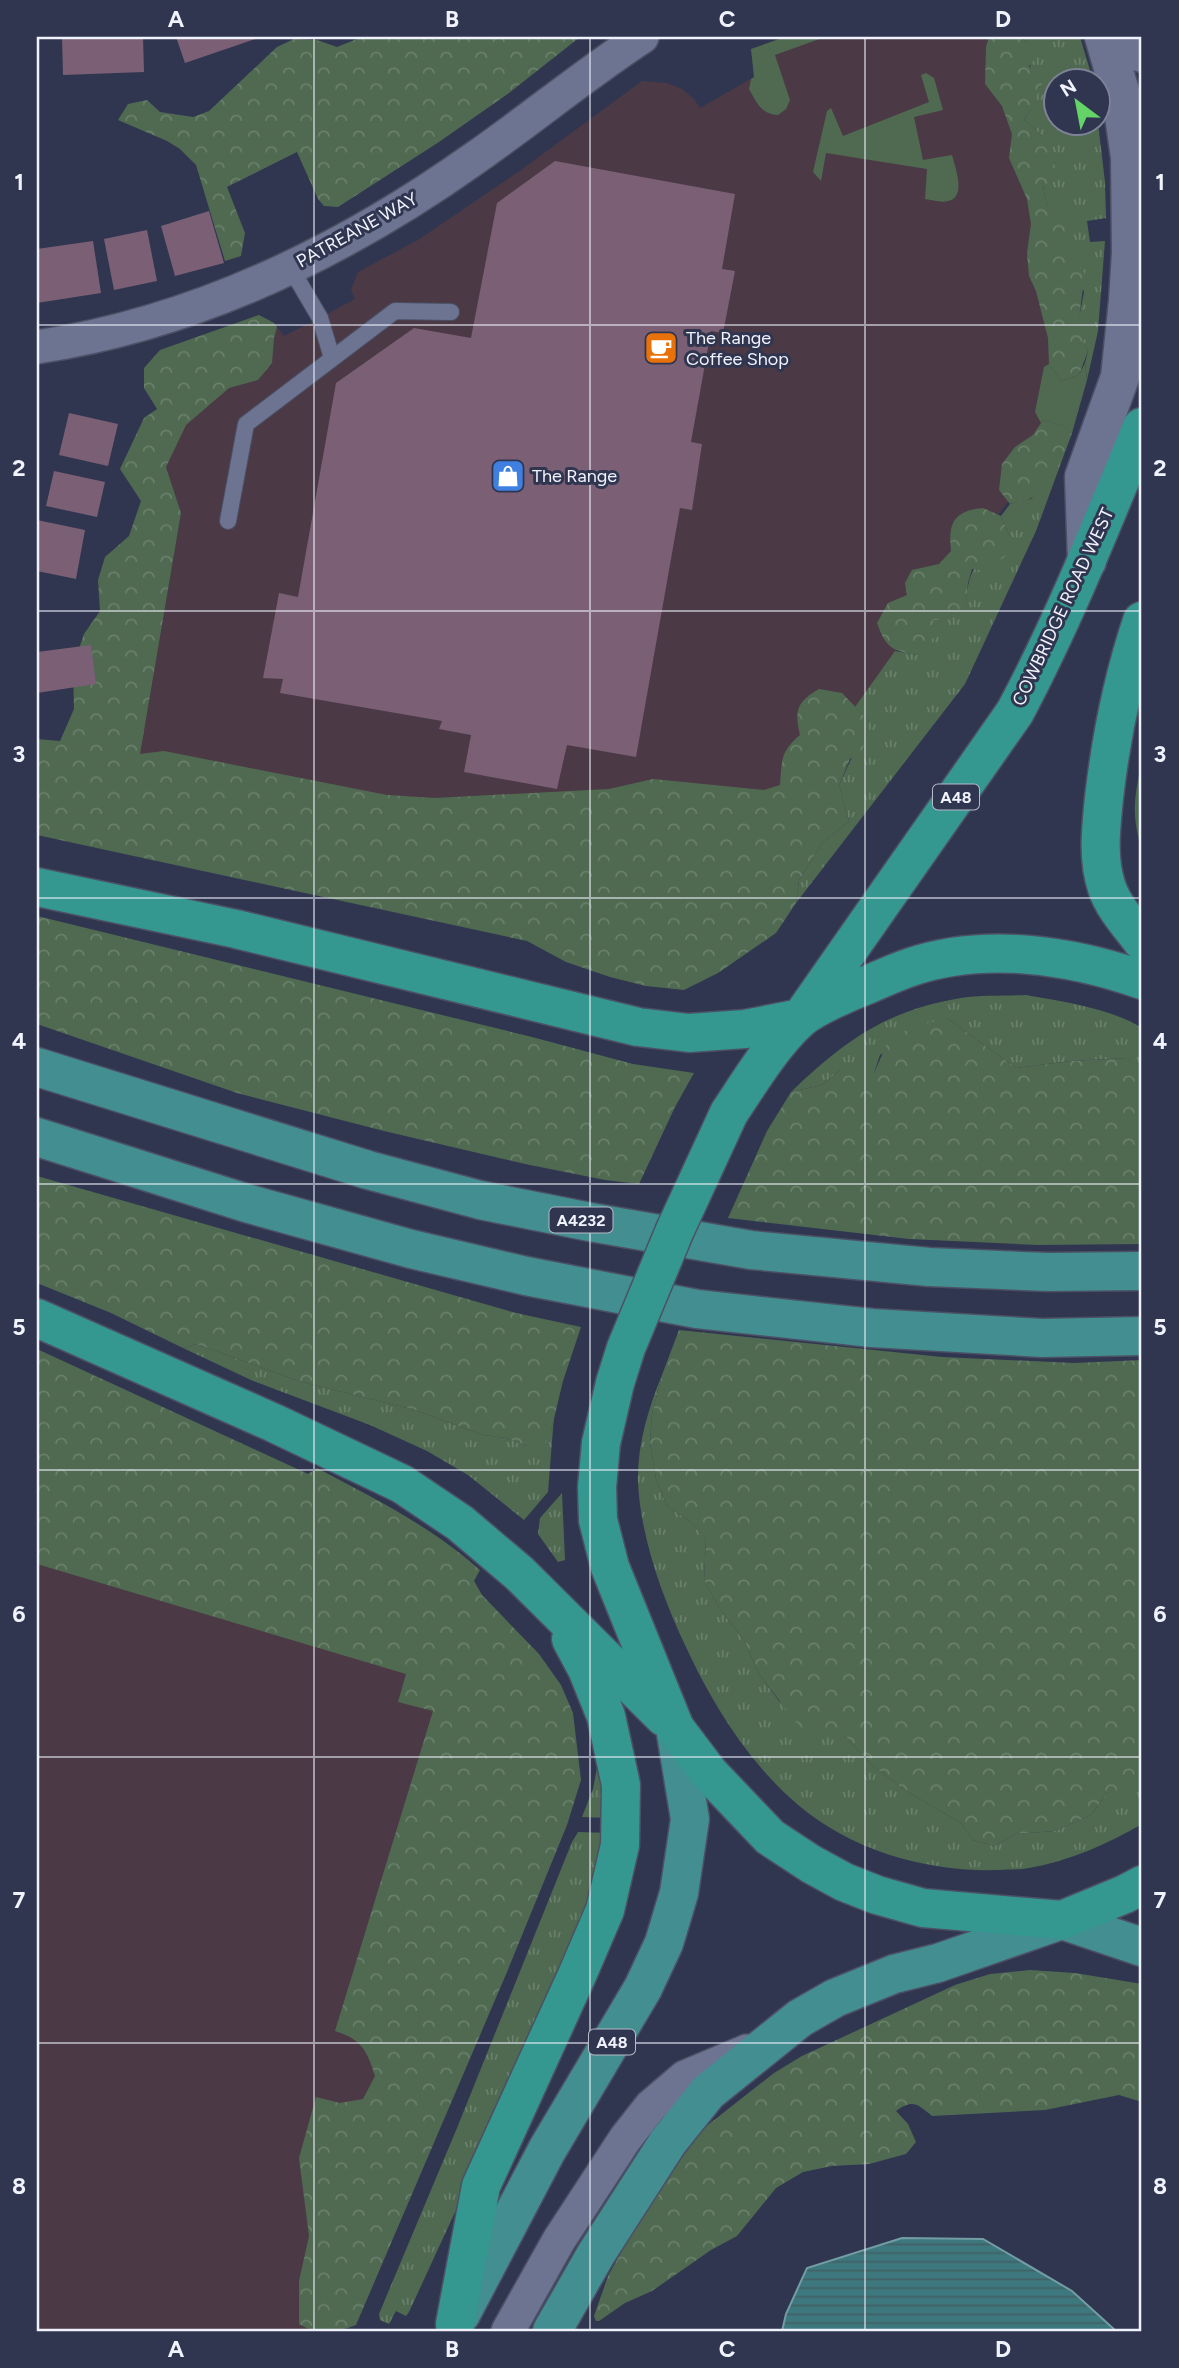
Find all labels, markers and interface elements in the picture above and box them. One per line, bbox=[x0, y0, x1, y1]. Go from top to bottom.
text: A bbox=[168, 5, 185, 33]
text: B bbox=[445, 5, 459, 33]
text: C bbox=[719, 5, 736, 33]
text: D bbox=[995, 5, 1011, 33]
north arrow bbox=[1042, 66, 1112, 136]
text: N bbox=[1056, 74, 1081, 102]
text: 1 bbox=[14, 168, 24, 196]
text: 1 bbox=[1155, 168, 1165, 196]
street label: PATREANE WAY bbox=[293, 188, 421, 272]
place label: The Range Coffee Shop bbox=[686, 327, 789, 370]
cafe icon: The Range Coffee Shop bbox=[642, 329, 680, 367]
text: 2 bbox=[12, 454, 26, 482]
text: 2 bbox=[1153, 454, 1167, 482]
shop icon: The Range bbox=[489, 457, 527, 495]
place label: The Range bbox=[532, 465, 617, 487]
street label: COWBRIDGE ROAD WEST bbox=[1007, 505, 1119, 709]
text: 3 bbox=[13, 740, 25, 768]
text: 3 bbox=[1154, 740, 1166, 768]
road number: A48 bbox=[933, 784, 979, 810]
text: 4 bbox=[12, 1027, 26, 1055]
text: 4 bbox=[1153, 1027, 1167, 1055]
road number: A4232 bbox=[550, 1208, 612, 1232]
text: 5 bbox=[12, 1313, 26, 1341]
text: 5 bbox=[1153, 1313, 1167, 1341]
text: 6 bbox=[12, 1600, 26, 1628]
text: 6 bbox=[1153, 1600, 1167, 1628]
text: 7 bbox=[13, 1886, 26, 1914]
text: 7 bbox=[1154, 1886, 1167, 1914]
road number: A48 bbox=[589, 2030, 635, 2054]
text: 8 bbox=[12, 2172, 26, 2200]
text: 8 bbox=[1153, 2172, 1167, 2200]
text: A bbox=[168, 2335, 185, 2363]
text: B bbox=[445, 2335, 459, 2363]
text: C bbox=[719, 2335, 736, 2363]
text: D bbox=[995, 2335, 1011, 2363]

